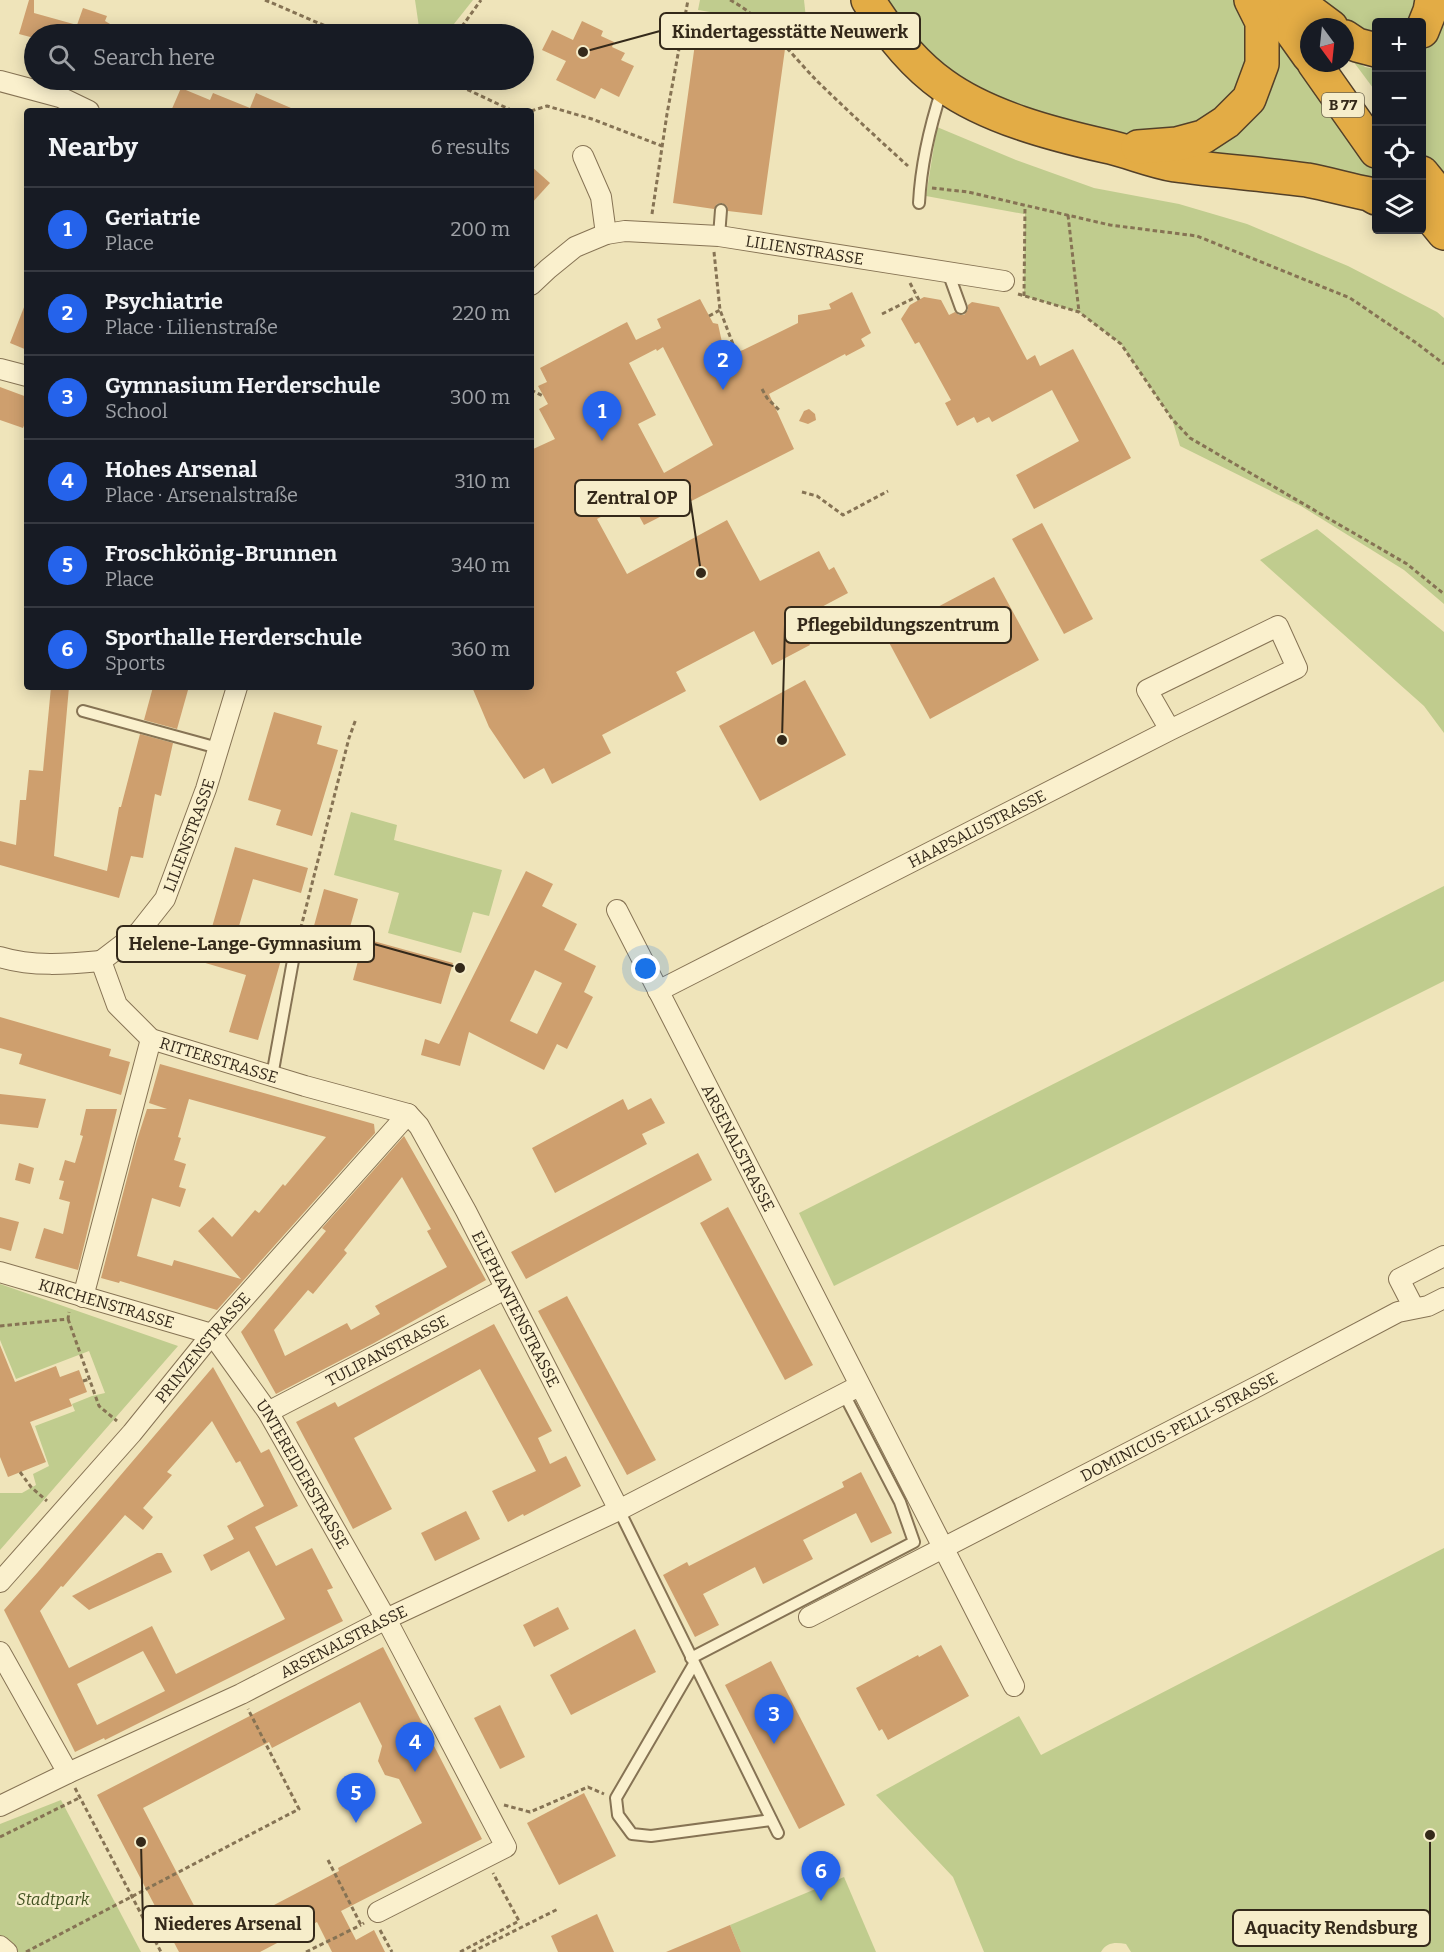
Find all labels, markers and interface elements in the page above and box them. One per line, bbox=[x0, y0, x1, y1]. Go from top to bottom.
callout: Kindertagesstätte Neuwerk bbox=[660, 13, 920, 49]
north arrow bbox=[1300, 18, 1354, 72]
map controls bbox=[1372, 18, 1426, 234]
button: + bbox=[1372, 18, 1426, 72]
text: Kindertagesstätte Neuwerk bbox=[672, 21, 908, 43]
search box bbox=[24, 24, 534, 90]
icon: search bbox=[45, 41, 78, 74]
text: Search here bbox=[93, 44, 215, 71]
button: − bbox=[1372, 72, 1426, 126]
road number: B 77 bbox=[1322, 93, 1364, 117]
button: locate bbox=[1372, 126, 1426, 180]
text: Nearby bbox=[48, 132, 138, 163]
text: 6 results bbox=[431, 135, 510, 159]
button: layers bbox=[1372, 180, 1426, 234]
text: Geriatrie bbox=[105, 204, 200, 231]
text: 1 bbox=[63, 217, 72, 241]
text: 200 m bbox=[450, 217, 510, 241]
text: Place bbox=[105, 231, 154, 255]
street label: LILIENSTRASSE bbox=[744, 231, 865, 268]
text: Psychiatrie bbox=[105, 288, 223, 315]
text: 2 bbox=[62, 301, 73, 325]
text: 220 m bbox=[452, 301, 510, 325]
text: Place · Lilienstraße bbox=[105, 315, 278, 339]
pin: 2 bbox=[704, 340, 742, 390]
text: Gymnasium Herderschule bbox=[105, 372, 380, 399]
text: 3 bbox=[62, 385, 73, 409]
text: 300 m bbox=[450, 385, 510, 409]
pin: 1 bbox=[582, 392, 622, 441]
text: School bbox=[105, 399, 168, 423]
text: Hohes Arsenal bbox=[105, 456, 257, 483]
text: 4 bbox=[61, 469, 74, 493]
text: 310 m bbox=[455, 469, 510, 493]
callout: Zentral OP bbox=[575, 480, 690, 516]
text: Place · Arsenalstraße bbox=[105, 483, 298, 507]
text: Zentral OP bbox=[587, 487, 677, 509]
text: Froschkönig-Brunnen bbox=[105, 540, 337, 567]
text: 5 bbox=[62, 553, 73, 577]
text: 340 m bbox=[451, 553, 510, 577]
text: Place bbox=[105, 567, 154, 591]
callout: Pflegebildungszentrum bbox=[785, 607, 1011, 643]
text: Pflegebildungszentrum bbox=[797, 614, 999, 636]
text: Sporthalle Herderschule bbox=[105, 624, 362, 651]
text: 6 bbox=[62, 637, 73, 661]
text: 360 m bbox=[451, 637, 510, 661]
text: Sports bbox=[105, 651, 165, 675]
street label: LILIENSTRASSE bbox=[159, 776, 218, 894]
street label: HAAPSALUSTRASSE bbox=[905, 785, 1049, 871]
callout: Helene-Lange-Gymnasium bbox=[117, 926, 374, 962]
text: Helene-Lange-Gymnasium bbox=[128, 933, 362, 955]
your location bbox=[631, 954, 660, 983]
street label: RITTERSTRASSE bbox=[158, 1033, 280, 1087]
street label: ARSENALSTRASSE bbox=[698, 1081, 779, 1214]
street label: ELEPHANTENSTRASSE bbox=[468, 1228, 564, 1390]
street label: KIRCHENSTRASSE bbox=[37, 1274, 177, 1332]
street label: PRINZENSTRASSE bbox=[151, 1288, 254, 1406]
street label: TULIPANSTRASSE bbox=[322, 1311, 452, 1390]
street label: DOMINICUS-PELLI-STRASSE bbox=[1077, 1368, 1281, 1485]
street label: UNTEREIDERSTRASSE bbox=[252, 1395, 353, 1552]
street label: ARSENALSTRASSE bbox=[277, 1601, 410, 1682]
pin: 3 bbox=[754, 1694, 794, 1744]
pin: 4 bbox=[396, 1722, 434, 1772]
pin: 5 bbox=[336, 1774, 376, 1823]
pin: 6 bbox=[802, 1852, 840, 1901]
park label: Stadtpark bbox=[17, 1890, 90, 1909]
callout: Niederes Arsenal bbox=[143, 1906, 314, 1942]
callout: Aquacity Rendsburg bbox=[1233, 1910, 1430, 1946]
text: Niederes Arsenal bbox=[154, 1913, 302, 1935]
text: Aquacity Rendsburg bbox=[1244, 1917, 1418, 1939]

